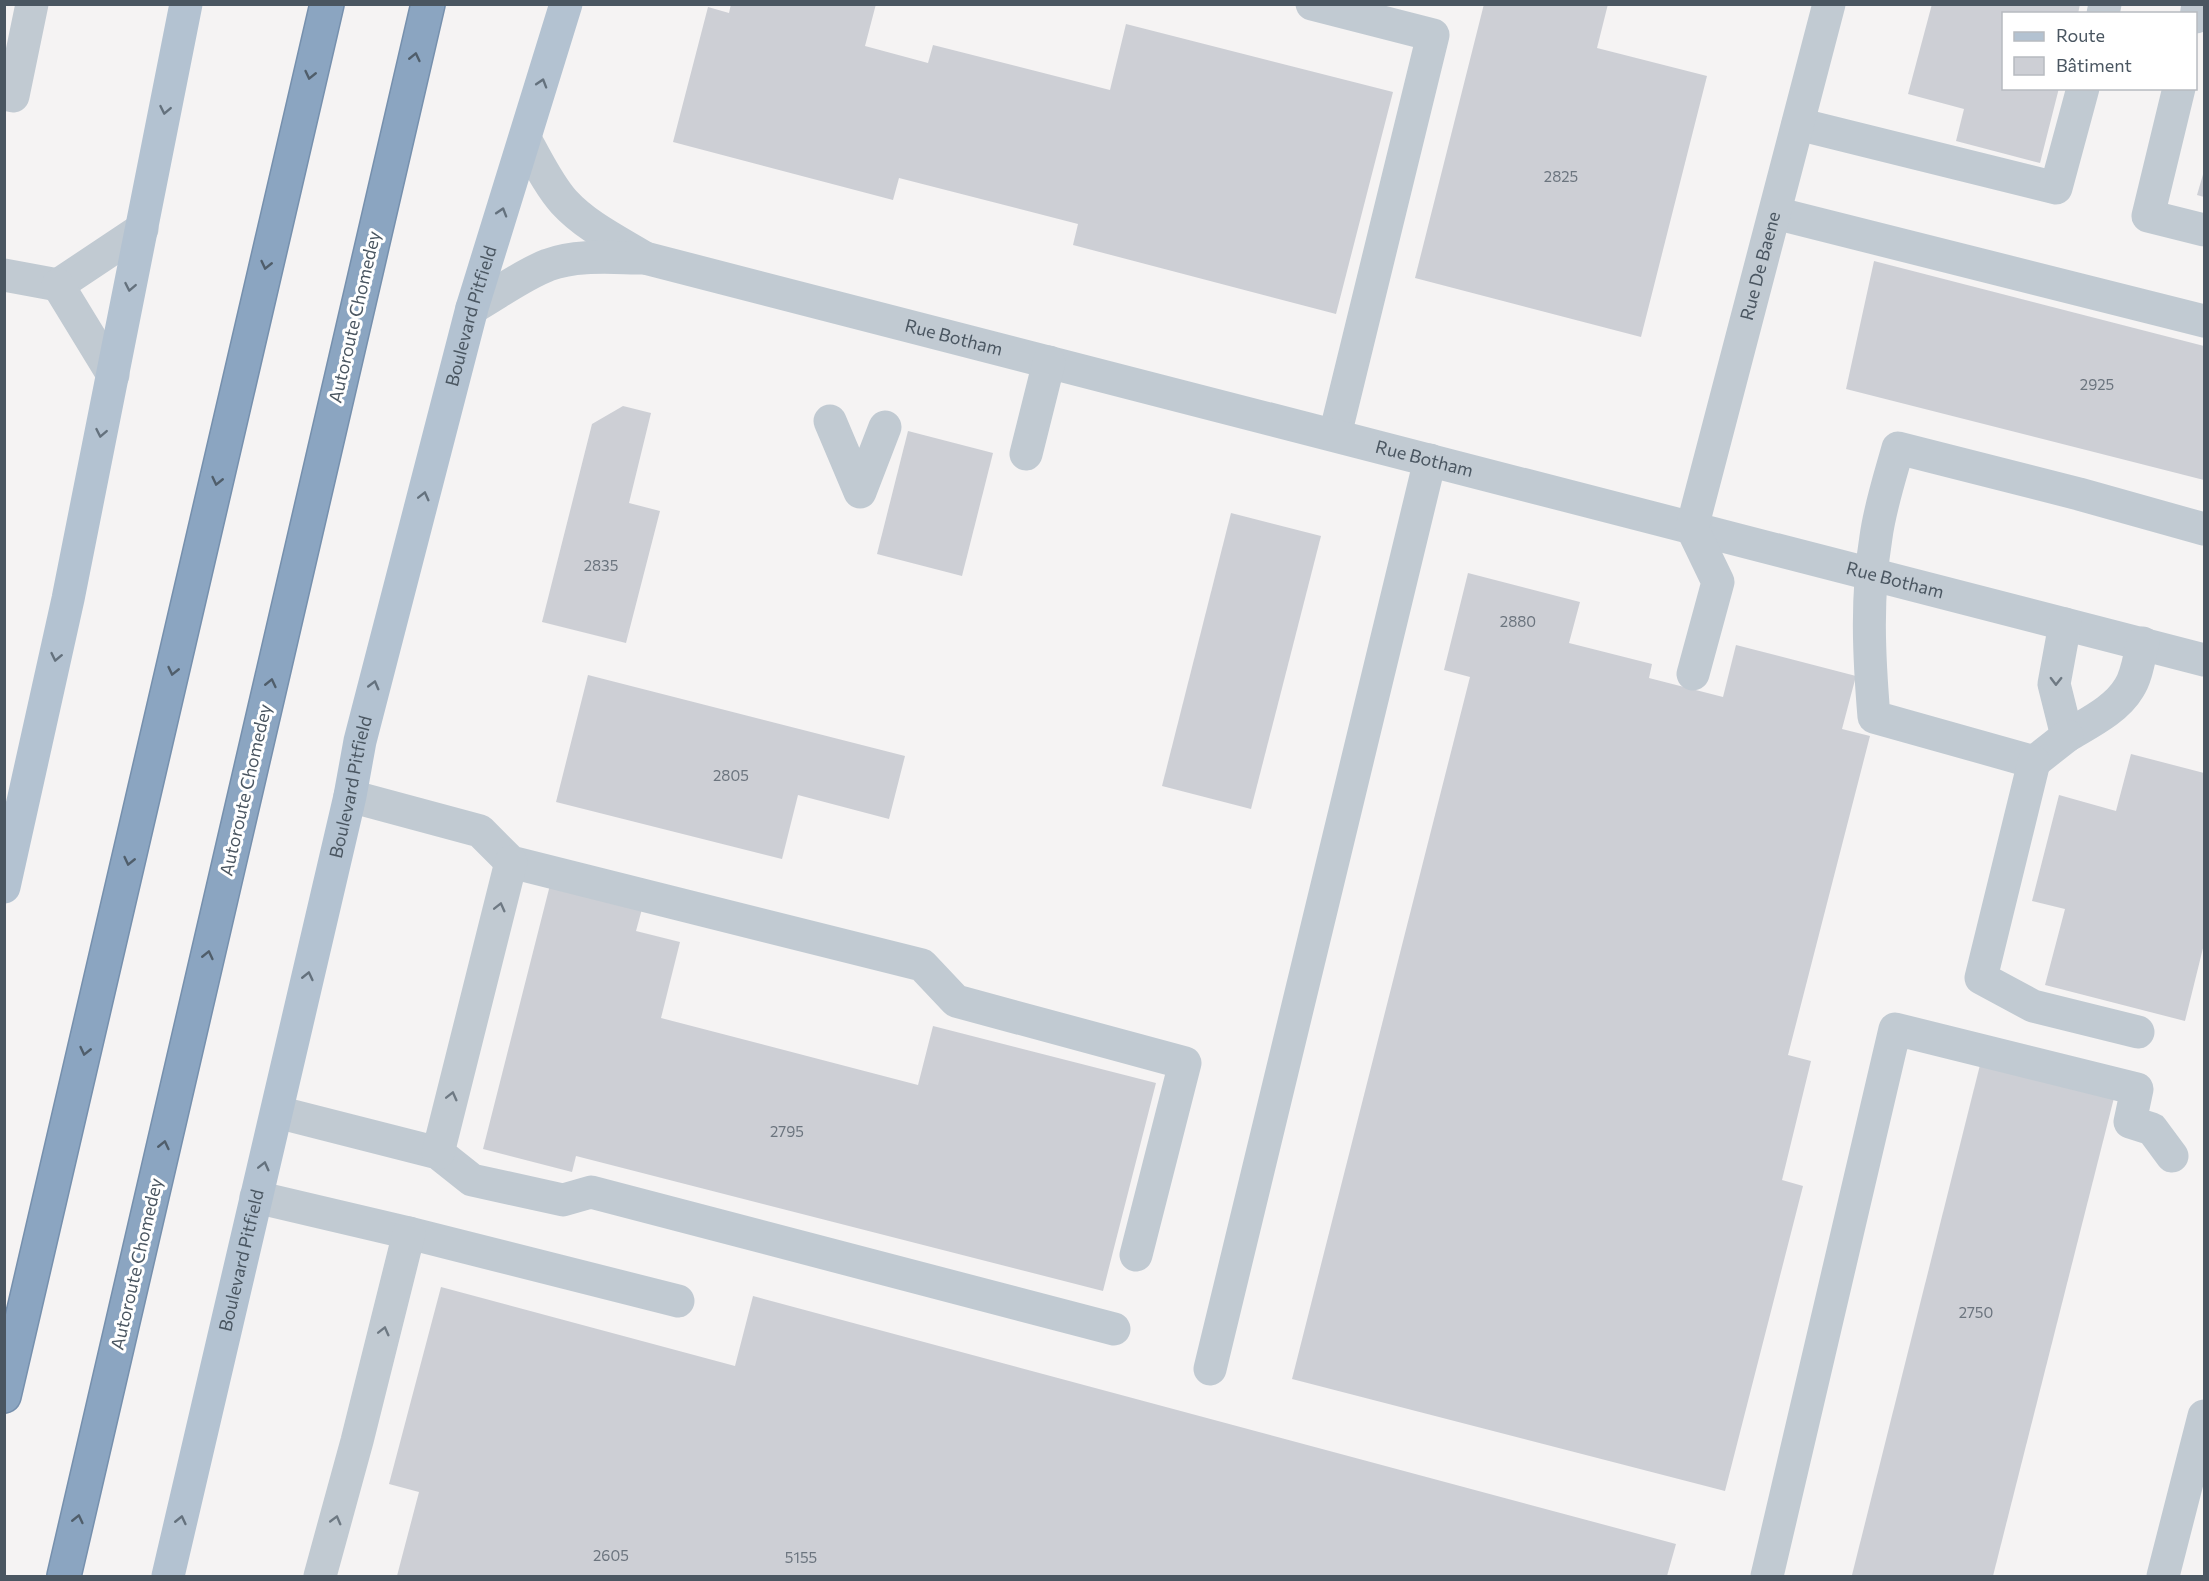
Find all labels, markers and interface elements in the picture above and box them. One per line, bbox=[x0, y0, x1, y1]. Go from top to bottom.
legend bbox=[2002, 12, 2197, 90]
text: Route bbox=[2056, 24, 2105, 46]
one-way arrow bbox=[408, 52, 421, 62]
text: Bâtiment bbox=[2056, 54, 2132, 76]
one-way arrow bbox=[305, 70, 318, 80]
one-way arrow bbox=[535, 78, 547, 89]
one-way arrow bbox=[159, 104, 172, 114]
house number: 2825 bbox=[1544, 167, 1578, 185]
one-way arrow bbox=[495, 207, 507, 218]
street label: Rue De Baene bbox=[1735, 209, 1784, 323]
street label: Autoroute Chomedey bbox=[324, 229, 385, 405]
street label: Boulevard Pitfield bbox=[440, 243, 501, 389]
one-way arrow bbox=[261, 260, 274, 270]
one-way arrow bbox=[124, 282, 137, 292]
street label: Rue Botham bbox=[903, 313, 1005, 360]
house number: 2925 bbox=[2080, 375, 2114, 393]
one-way arrow bbox=[95, 427, 108, 437]
street label: Rue Botham bbox=[1373, 435, 1476, 481]
one-way arrow bbox=[211, 475, 224, 485]
one-way arrow bbox=[417, 491, 430, 501]
house number: 2835 bbox=[584, 556, 618, 574]
street label: Rue Botham bbox=[1844, 556, 1946, 602]
house number: 2880 bbox=[1500, 612, 1536, 630]
one-way arrow bbox=[50, 651, 63, 661]
one-way arrow bbox=[167, 665, 180, 675]
one-way arrow bbox=[2050, 677, 2063, 686]
one-way arrow bbox=[263, 679, 276, 689]
one-way arrow bbox=[367, 680, 380, 690]
street label: Autoroute Chomedey bbox=[215, 702, 276, 878]
street label: Boulevard Pitfield bbox=[324, 713, 376, 860]
house number: 2805 bbox=[713, 766, 749, 784]
one-way arrow bbox=[123, 855, 136, 865]
one-way arrow bbox=[492, 902, 505, 912]
one-way arrow bbox=[201, 951, 214, 961]
one-way arrow bbox=[301, 971, 314, 981]
one-way arrow bbox=[79, 1045, 92, 1055]
one-way arrow bbox=[445, 1091, 458, 1101]
house number: 2795 bbox=[770, 1122, 804, 1140]
one-way arrow bbox=[157, 1141, 170, 1151]
one-way arrow bbox=[256, 1161, 269, 1171]
street label: Autoroute Chomedey bbox=[106, 1176, 167, 1352]
street label: Boulevard Pitfield bbox=[213, 1187, 268, 1333]
house number: 2750 bbox=[1959, 1303, 1993, 1321]
one-way arrow bbox=[377, 1327, 390, 1337]
one-way arrow bbox=[70, 1515, 83, 1525]
one-way arrow bbox=[174, 1515, 187, 1525]
one-way arrow bbox=[328, 1515, 341, 1525]
house number: 2605 bbox=[593, 1546, 629, 1564]
house number: 5155 bbox=[785, 1548, 817, 1566]

